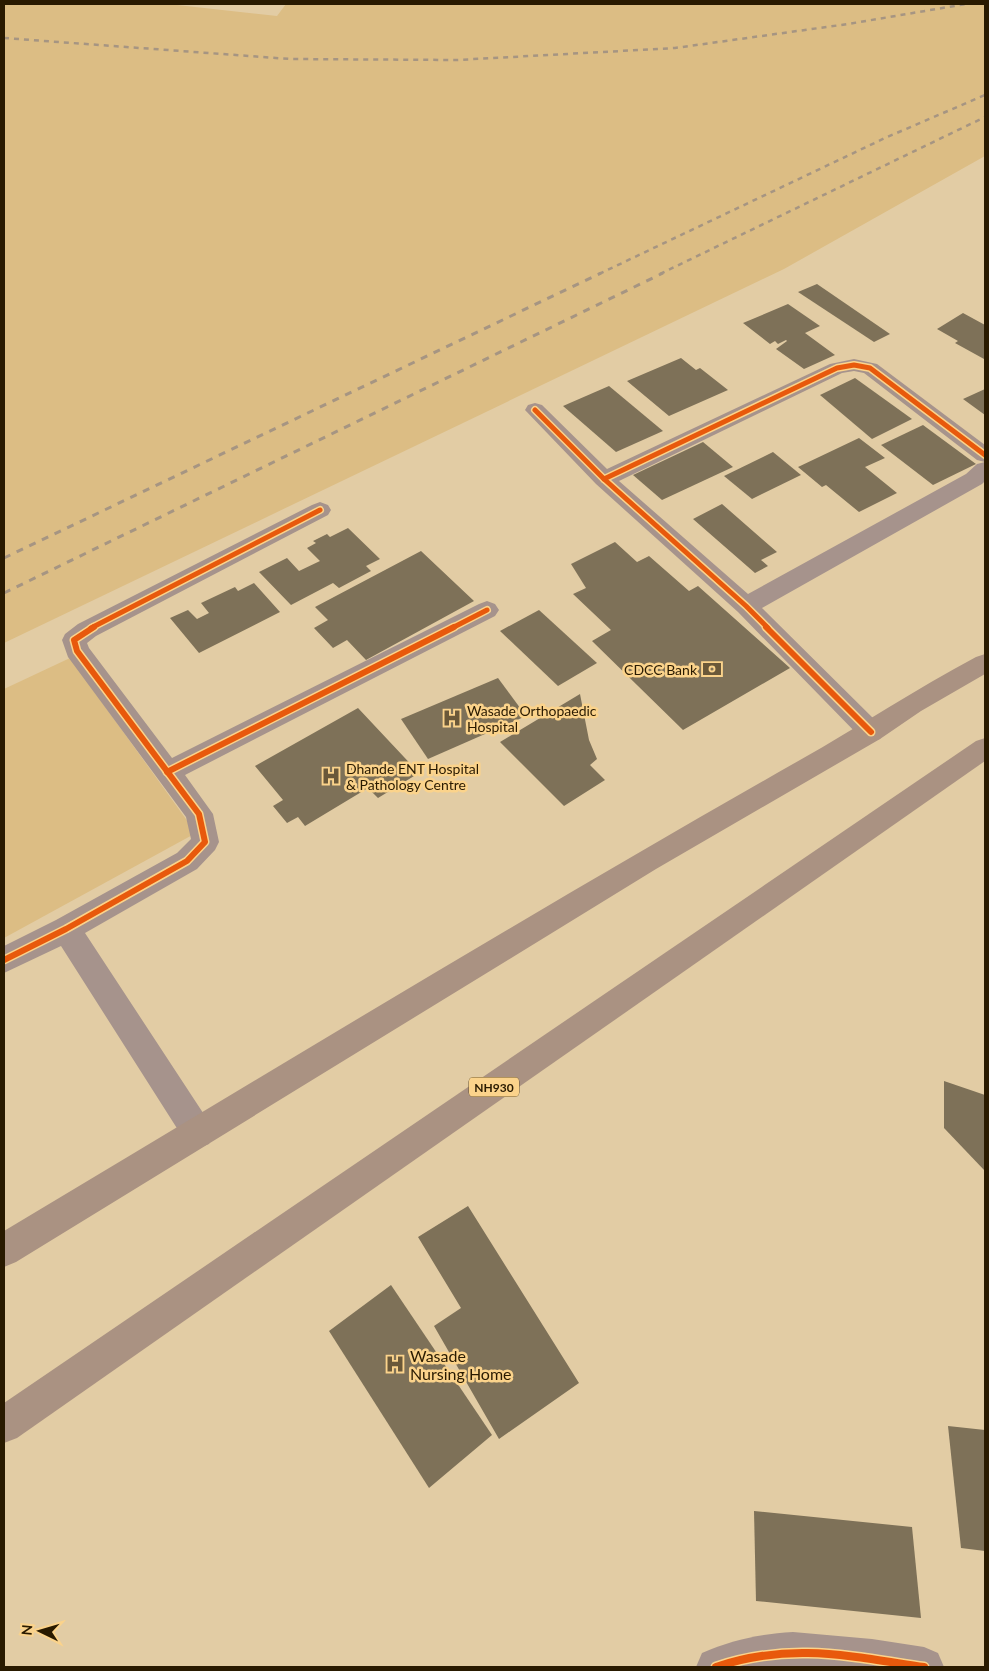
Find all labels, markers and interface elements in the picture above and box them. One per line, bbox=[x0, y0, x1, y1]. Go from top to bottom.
bank icon: CDCC Bank bbox=[701, 658, 723, 680]
place label: CDCC Bank bbox=[624, 661, 698, 678]
place label: Wasade Orthopaedic Hospital bbox=[467, 702, 597, 735]
hospital icon: Wasade Orthopaedic Hospital bbox=[441, 707, 463, 729]
place label: Dhande ENT Hospital & Pathology Centre bbox=[346, 760, 479, 793]
hospital icon: Dhande ENT Hospital & Pathology Centre bbox=[320, 765, 342, 787]
road number: NH930 bbox=[469, 1078, 519, 1096]
place label: Wasade Nursing Home bbox=[410, 1346, 512, 1383]
hospital icon: Wasade Nursing Home bbox=[384, 1353, 406, 1375]
north arrow bbox=[15, 1606, 65, 1656]
text: N bbox=[18, 1624, 35, 1636]

